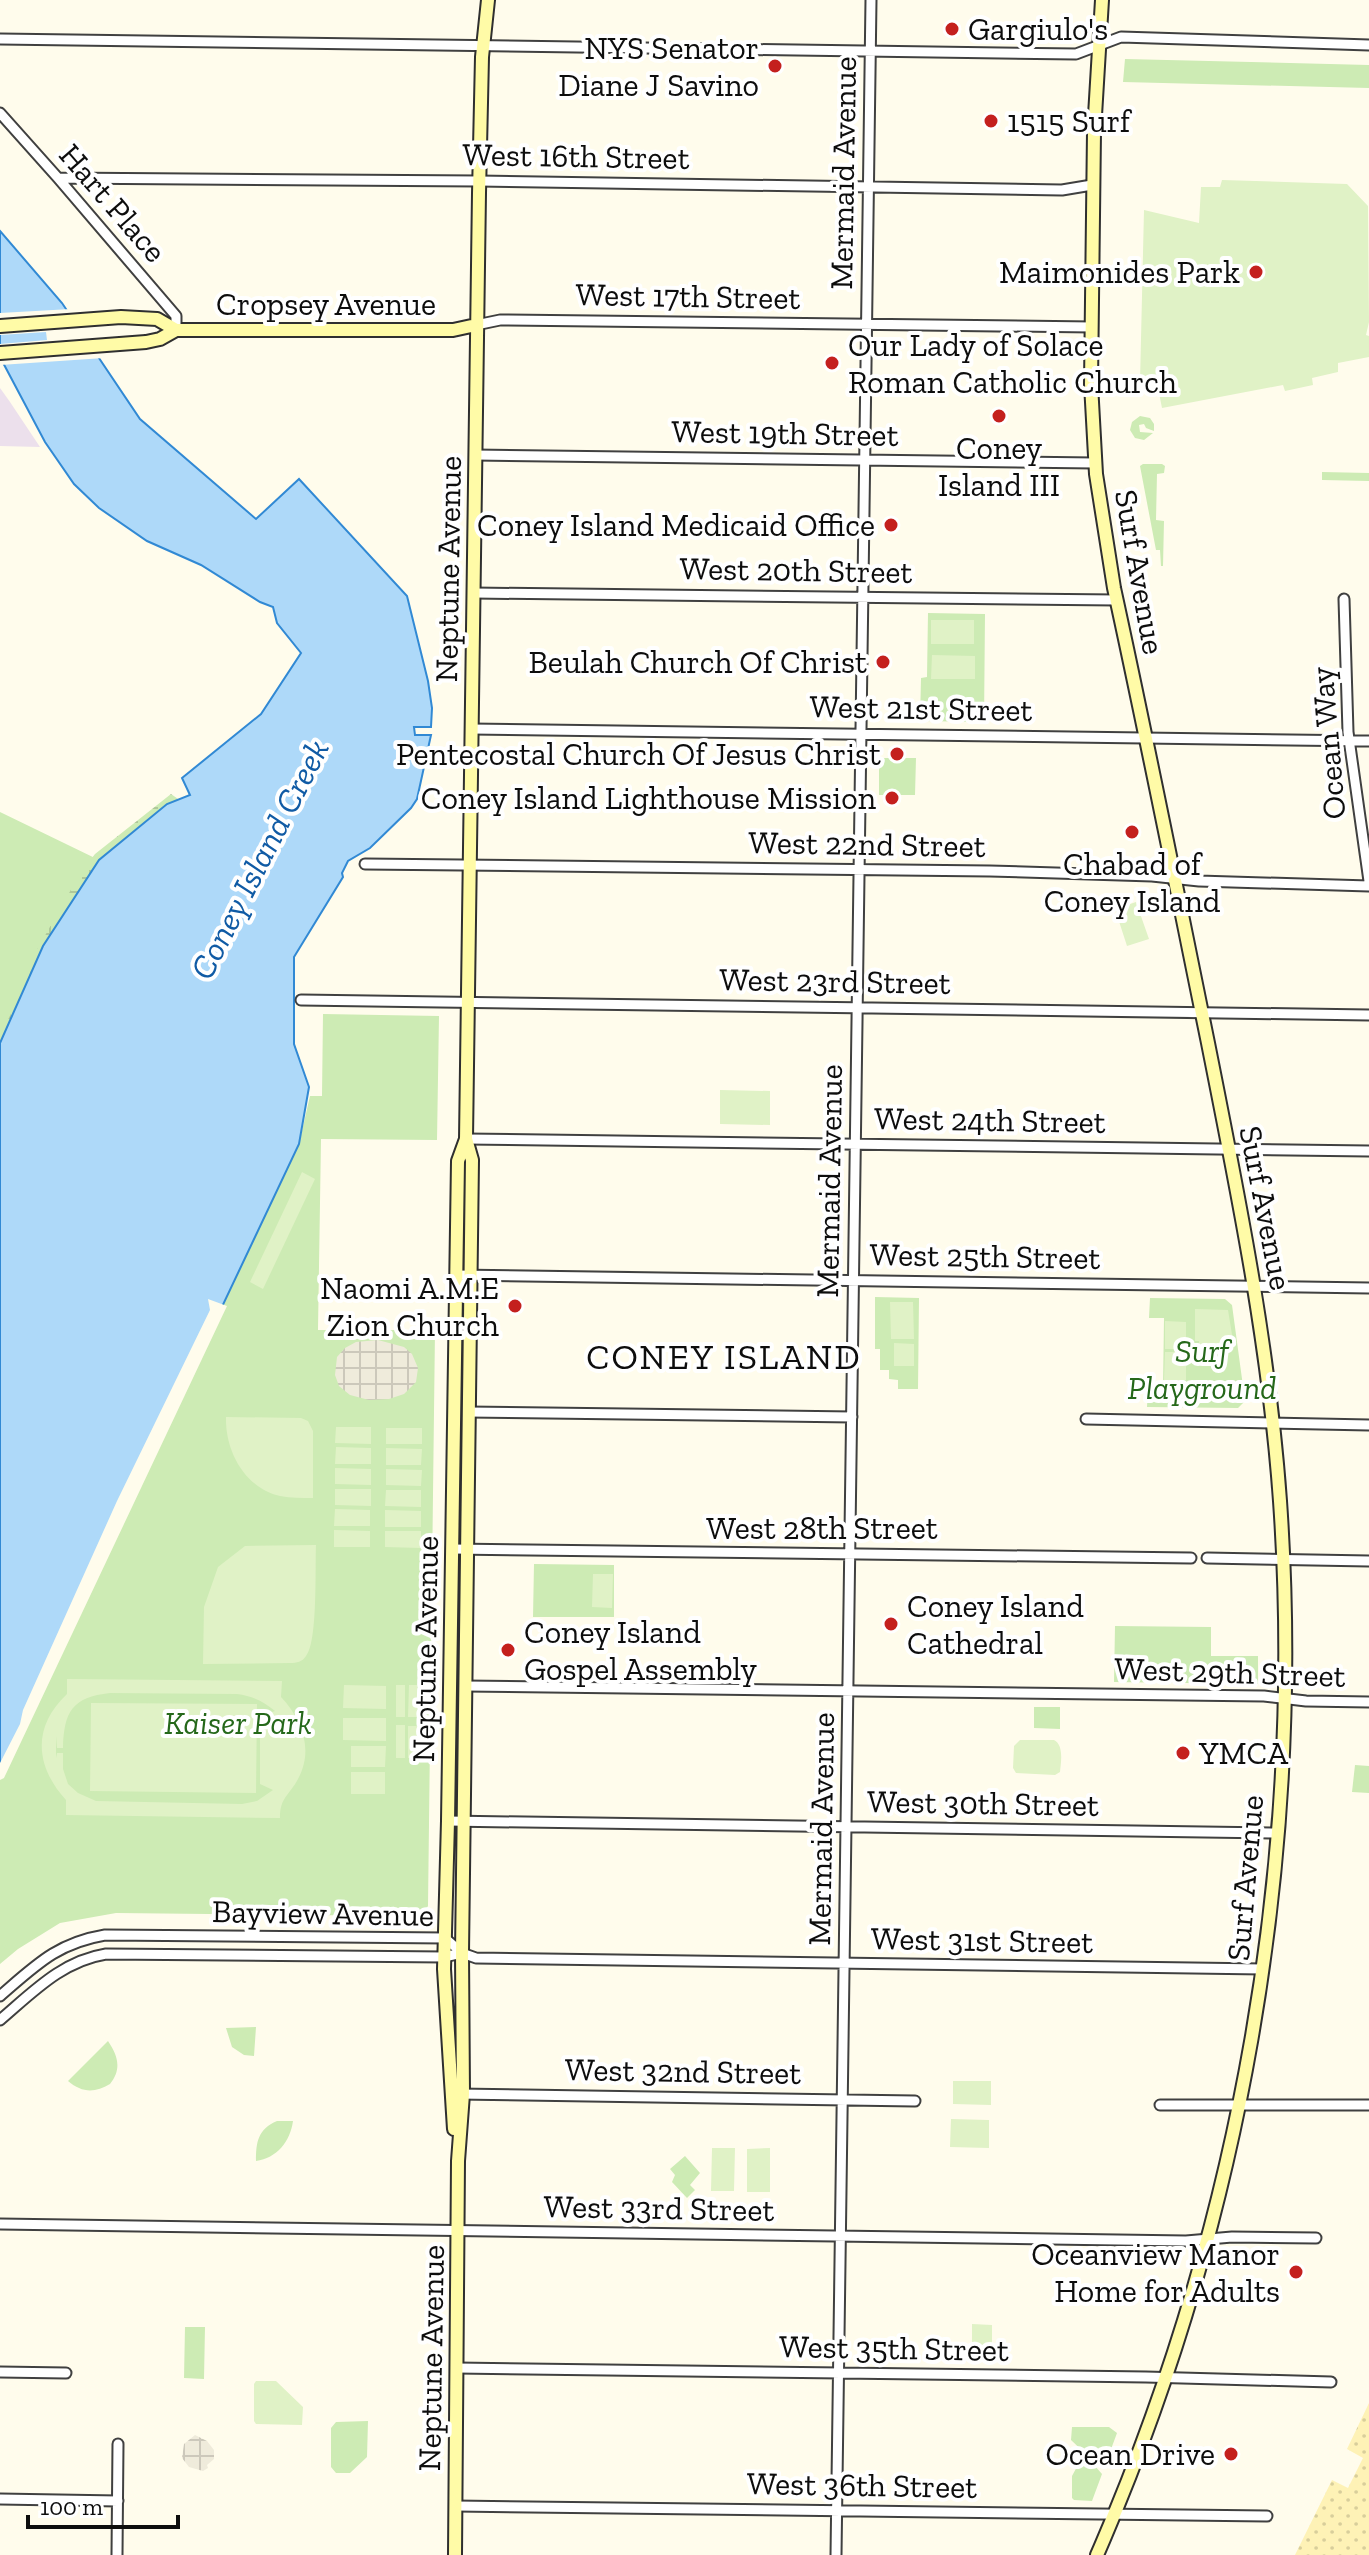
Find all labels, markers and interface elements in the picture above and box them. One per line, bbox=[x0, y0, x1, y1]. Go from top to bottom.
place label: Gargiulo's bbox=[968, 10, 1108, 48]
marker: Gargiulo's bbox=[943, 20, 961, 38]
place label: NYS Senator Diane J Savino bbox=[558, 29, 759, 104]
street label: Mermaid Avenue bbox=[822, 56, 864, 290]
marker: NYS Senator Diane J Savino bbox=[766, 57, 784, 75]
place label: 1515 Surf bbox=[1007, 102, 1133, 140]
marker: 1515 Surf bbox=[982, 112, 1000, 130]
street label: West 16th Street bbox=[462, 135, 690, 177]
street label: Hart Place bbox=[51, 136, 175, 270]
place label: Maimonides Park bbox=[999, 253, 1240, 291]
marker: Maimonides Park bbox=[1247, 263, 1265, 281]
street label: West 17th Street bbox=[575, 275, 801, 317]
street label: Cropsey Avenue bbox=[216, 285, 436, 323]
place label: Our Lady of Solace Roman Catholic Church bbox=[848, 326, 1177, 401]
marker: Our Lady of Solace Roman Catholic Church bbox=[823, 354, 841, 372]
marker: Coney Island III bbox=[990, 407, 1008, 425]
street label: West 19th Street bbox=[671, 412, 899, 454]
place label: Coney Island III bbox=[938, 429, 1060, 504]
street label: Neptune Avenue bbox=[427, 455, 469, 683]
street label: Surf Avenue bbox=[1107, 487, 1173, 657]
place label: Coney Island Medicaid Office bbox=[477, 506, 875, 544]
marker: Coney Island Medicaid Office bbox=[882, 516, 900, 534]
street label: West 20th Street bbox=[679, 549, 913, 591]
place label: Beulah Church Of Christ bbox=[529, 643, 867, 681]
marker: Beulah Church Of Christ bbox=[874, 653, 892, 671]
street label: Ocean Way bbox=[1302, 665, 1354, 821]
street label: West 21st Street bbox=[809, 687, 1033, 729]
water label: Coney Island Creek bbox=[181, 732, 338, 986]
place label: Pentecostal Church Of Jesus Christ bbox=[396, 735, 881, 773]
marker: Pentecostal Church Of Jesus Christ bbox=[888, 745, 906, 763]
place label: Coney Island Lighthouse Mission bbox=[421, 779, 877, 817]
marker: Coney Island Lighthouse Mission bbox=[883, 789, 901, 807]
street label: West 22nd Street bbox=[748, 823, 986, 865]
marker: Chabad of Coney Island bbox=[1123, 823, 1141, 841]
place label: Chabad of Coney Island bbox=[1044, 845, 1221, 920]
street label: West 23rd Street bbox=[719, 960, 951, 1002]
street label: Mermaid Avenue bbox=[808, 1064, 850, 1298]
street label: West 24th Street bbox=[874, 1099, 1106, 1141]
street label: Surf Avenue bbox=[1231, 1123, 1301, 1293]
street label: West 25th Street bbox=[869, 1235, 1101, 1277]
place label: Naomi A.M.E Zion Church bbox=[320, 1269, 499, 1344]
marker: Naomi A.M.E Zion Church bbox=[506, 1297, 524, 1315]
park label: Surf Playground bbox=[1127, 1332, 1277, 1407]
district label: CONEY ISLAND bbox=[586, 1335, 862, 1378]
street label: West 28th Street bbox=[706, 1509, 938, 1547]
street label: Neptune Avenue bbox=[404, 1535, 446, 1763]
place label: Coney Island Cathedral bbox=[907, 1587, 1084, 1662]
place label: Coney Island Gospel Assembly bbox=[524, 1613, 758, 1688]
marker: Coney Island Cathedral bbox=[882, 1615, 900, 1633]
marker: Coney Island Gospel Assembly bbox=[499, 1641, 517, 1659]
street label: West 29th Street bbox=[1114, 1649, 1346, 1695]
park label: Kaiser Park bbox=[164, 1704, 312, 1742]
street label: Mermaid Avenue bbox=[800, 1712, 842, 1946]
place label: YMCA bbox=[1198, 1734, 1288, 1772]
marker: YMCA bbox=[1174, 1744, 1192, 1762]
street label: West 30th Street bbox=[867, 1782, 1099, 1824]
street label: Surf Avenue bbox=[1219, 1793, 1271, 1963]
street label: Bayview Avenue bbox=[212, 1892, 434, 1934]
street label: West 31st Street bbox=[871, 1919, 1093, 1961]
street label: West 32nd Street bbox=[565, 2050, 802, 2092]
street label: West 33rd Street bbox=[543, 2187, 775, 2229]
place label: Oceanview Manor Home for Adults bbox=[1031, 2235, 1280, 2310]
street label: Neptune Avenue bbox=[410, 2244, 452, 2472]
marker: Oceanview Manor Home for Adults bbox=[1287, 2263, 1305, 2281]
street label: West 35th Street bbox=[779, 2327, 1009, 2369]
place label: Ocean Drive bbox=[1045, 2435, 1215, 2473]
marker: Ocean Drive bbox=[1222, 2445, 1240, 2463]
street label: West 36th Street bbox=[747, 2464, 978, 2506]
scale bar bbox=[28, 2479, 178, 2529]
text: 100 m bbox=[40, 2492, 103, 2521]

